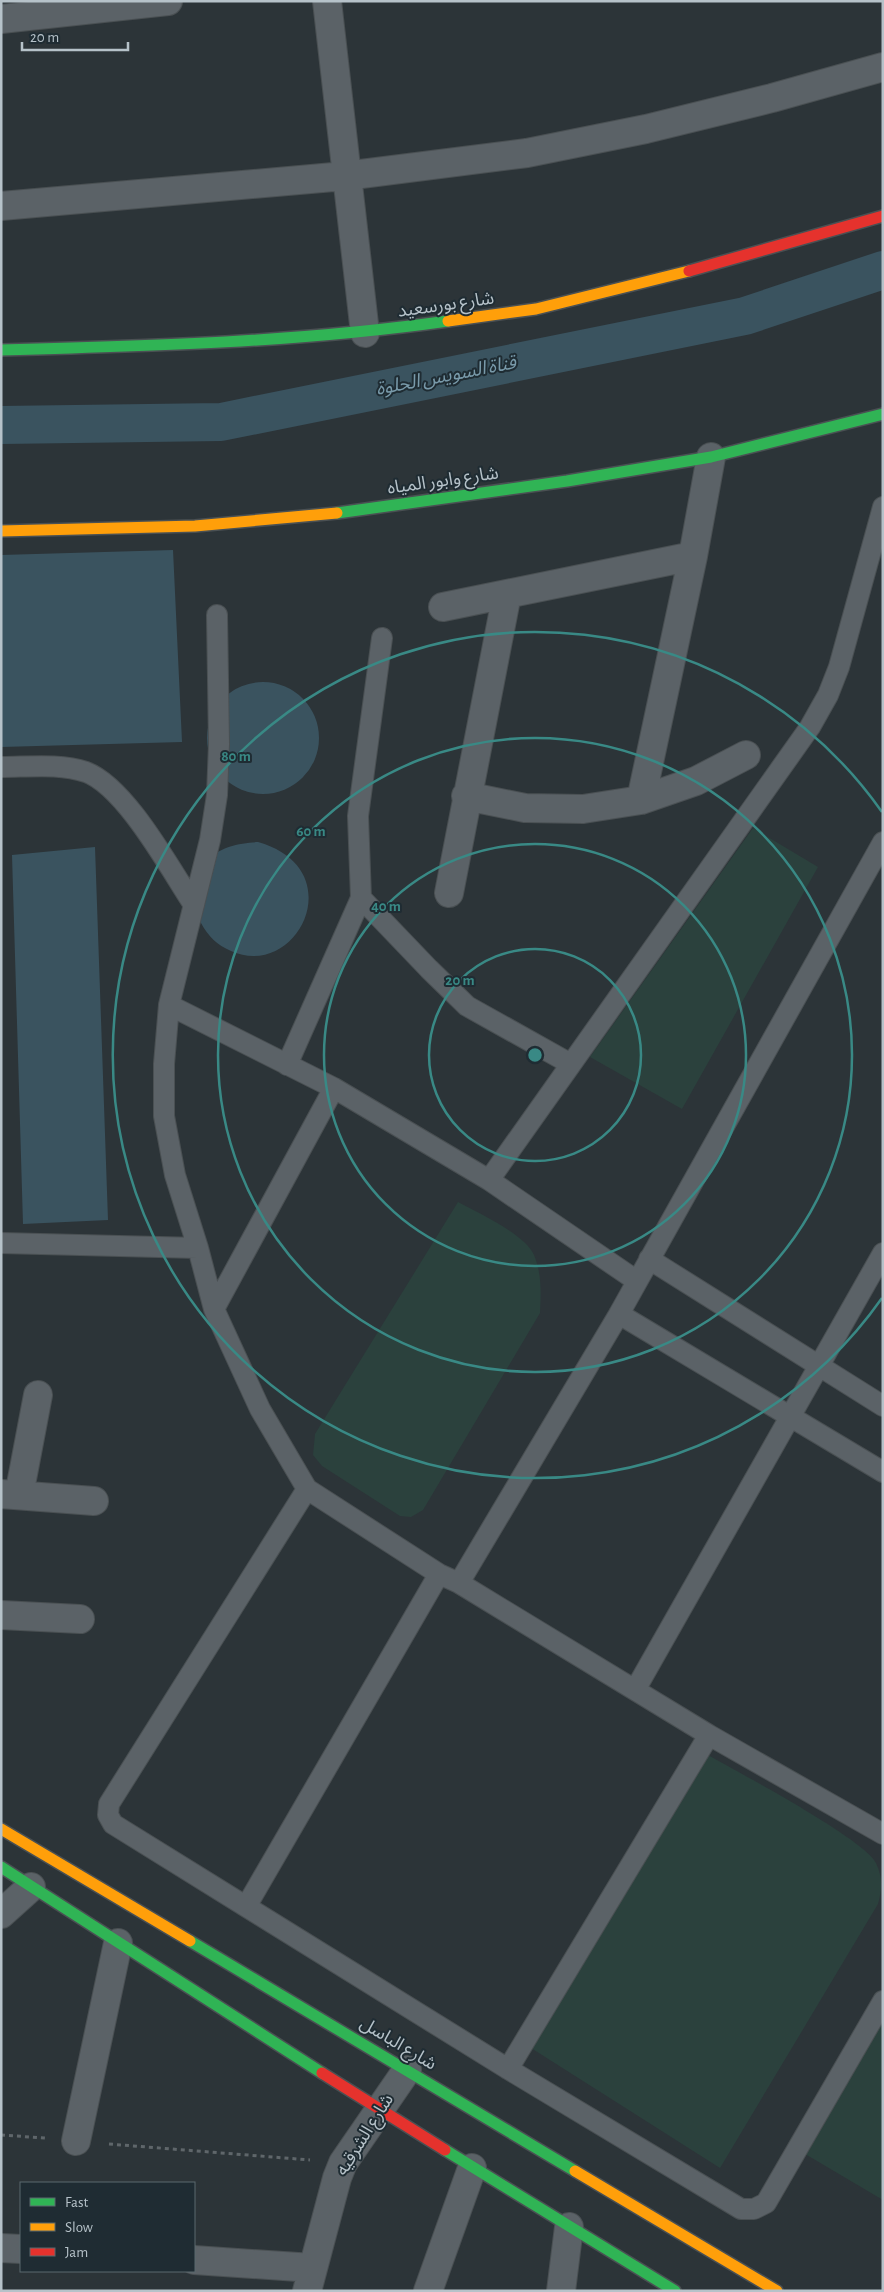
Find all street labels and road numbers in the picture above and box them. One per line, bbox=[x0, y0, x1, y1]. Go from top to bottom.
street label: شارع بورسعيد bbox=[397, 289, 496, 325]
street label: شارع وابور المياه bbox=[386, 464, 500, 502]
street label: شارع الباسل bbox=[355, 2014, 439, 2077]
street label: شارع الشرقيه bbox=[333, 2091, 401, 2181]

